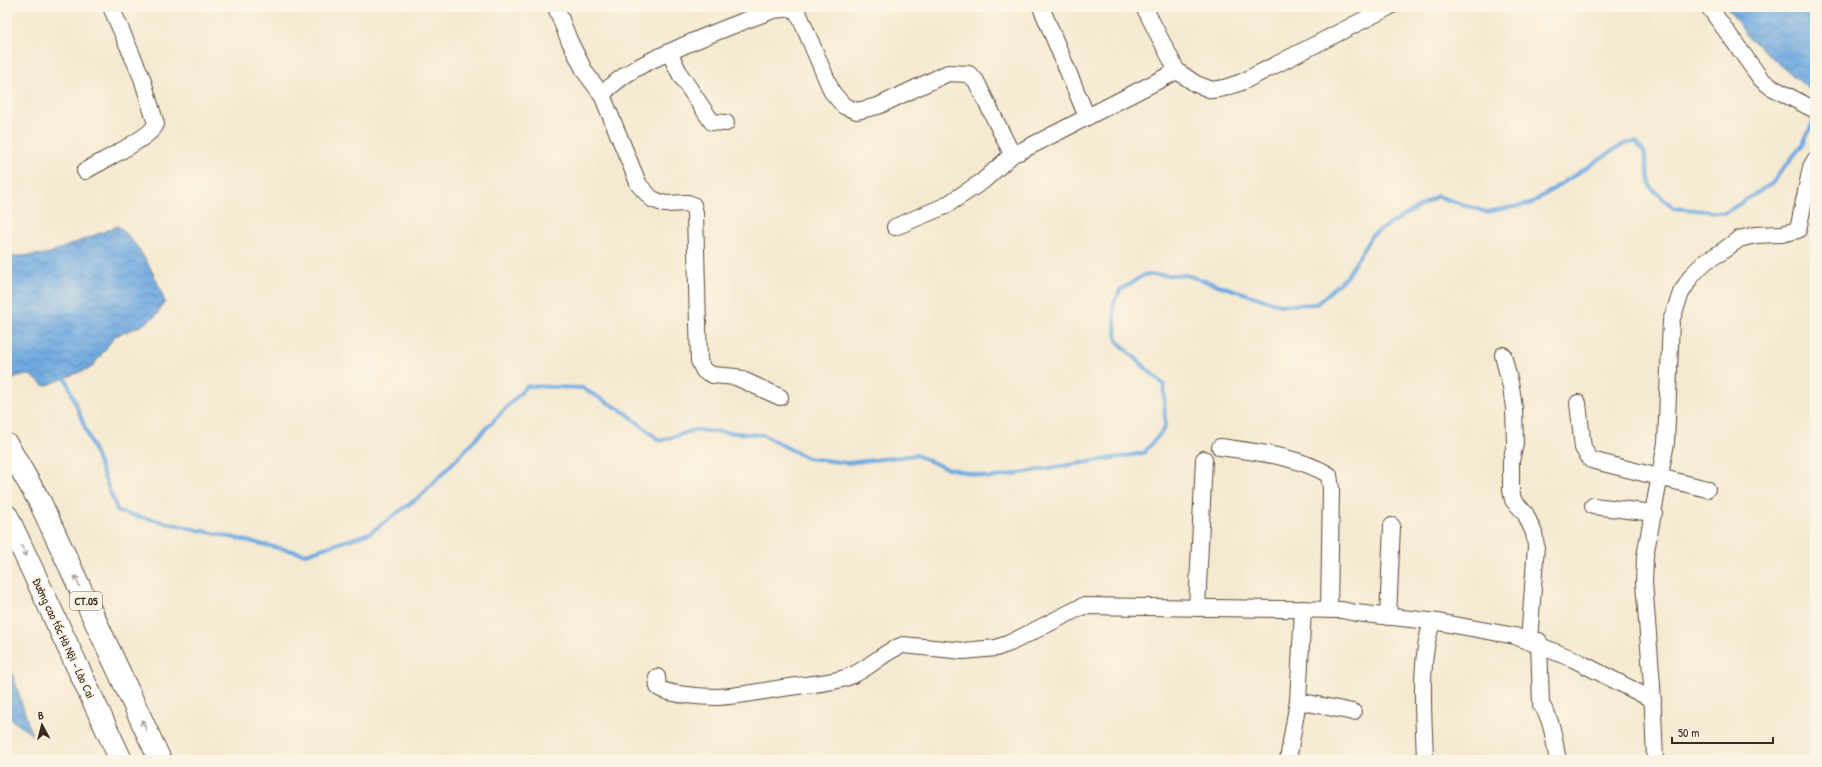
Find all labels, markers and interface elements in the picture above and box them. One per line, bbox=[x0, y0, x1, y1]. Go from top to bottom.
one-way arrow bbox=[21, 545, 28, 557]
street label: Đường cao tốc Hà Nội - Lào Cai bbox=[29, 575, 99, 701]
one-way arrow bbox=[73, 576, 80, 588]
road number: CT.05 bbox=[70, 592, 102, 610]
north arrow bbox=[22, 705, 62, 745]
text: B bbox=[37, 708, 45, 722]
one-way arrow bbox=[140, 719, 147, 731]
scale bar bbox=[1672, 719, 1773, 745]
text: 50 m bbox=[1678, 724, 1699, 741]

